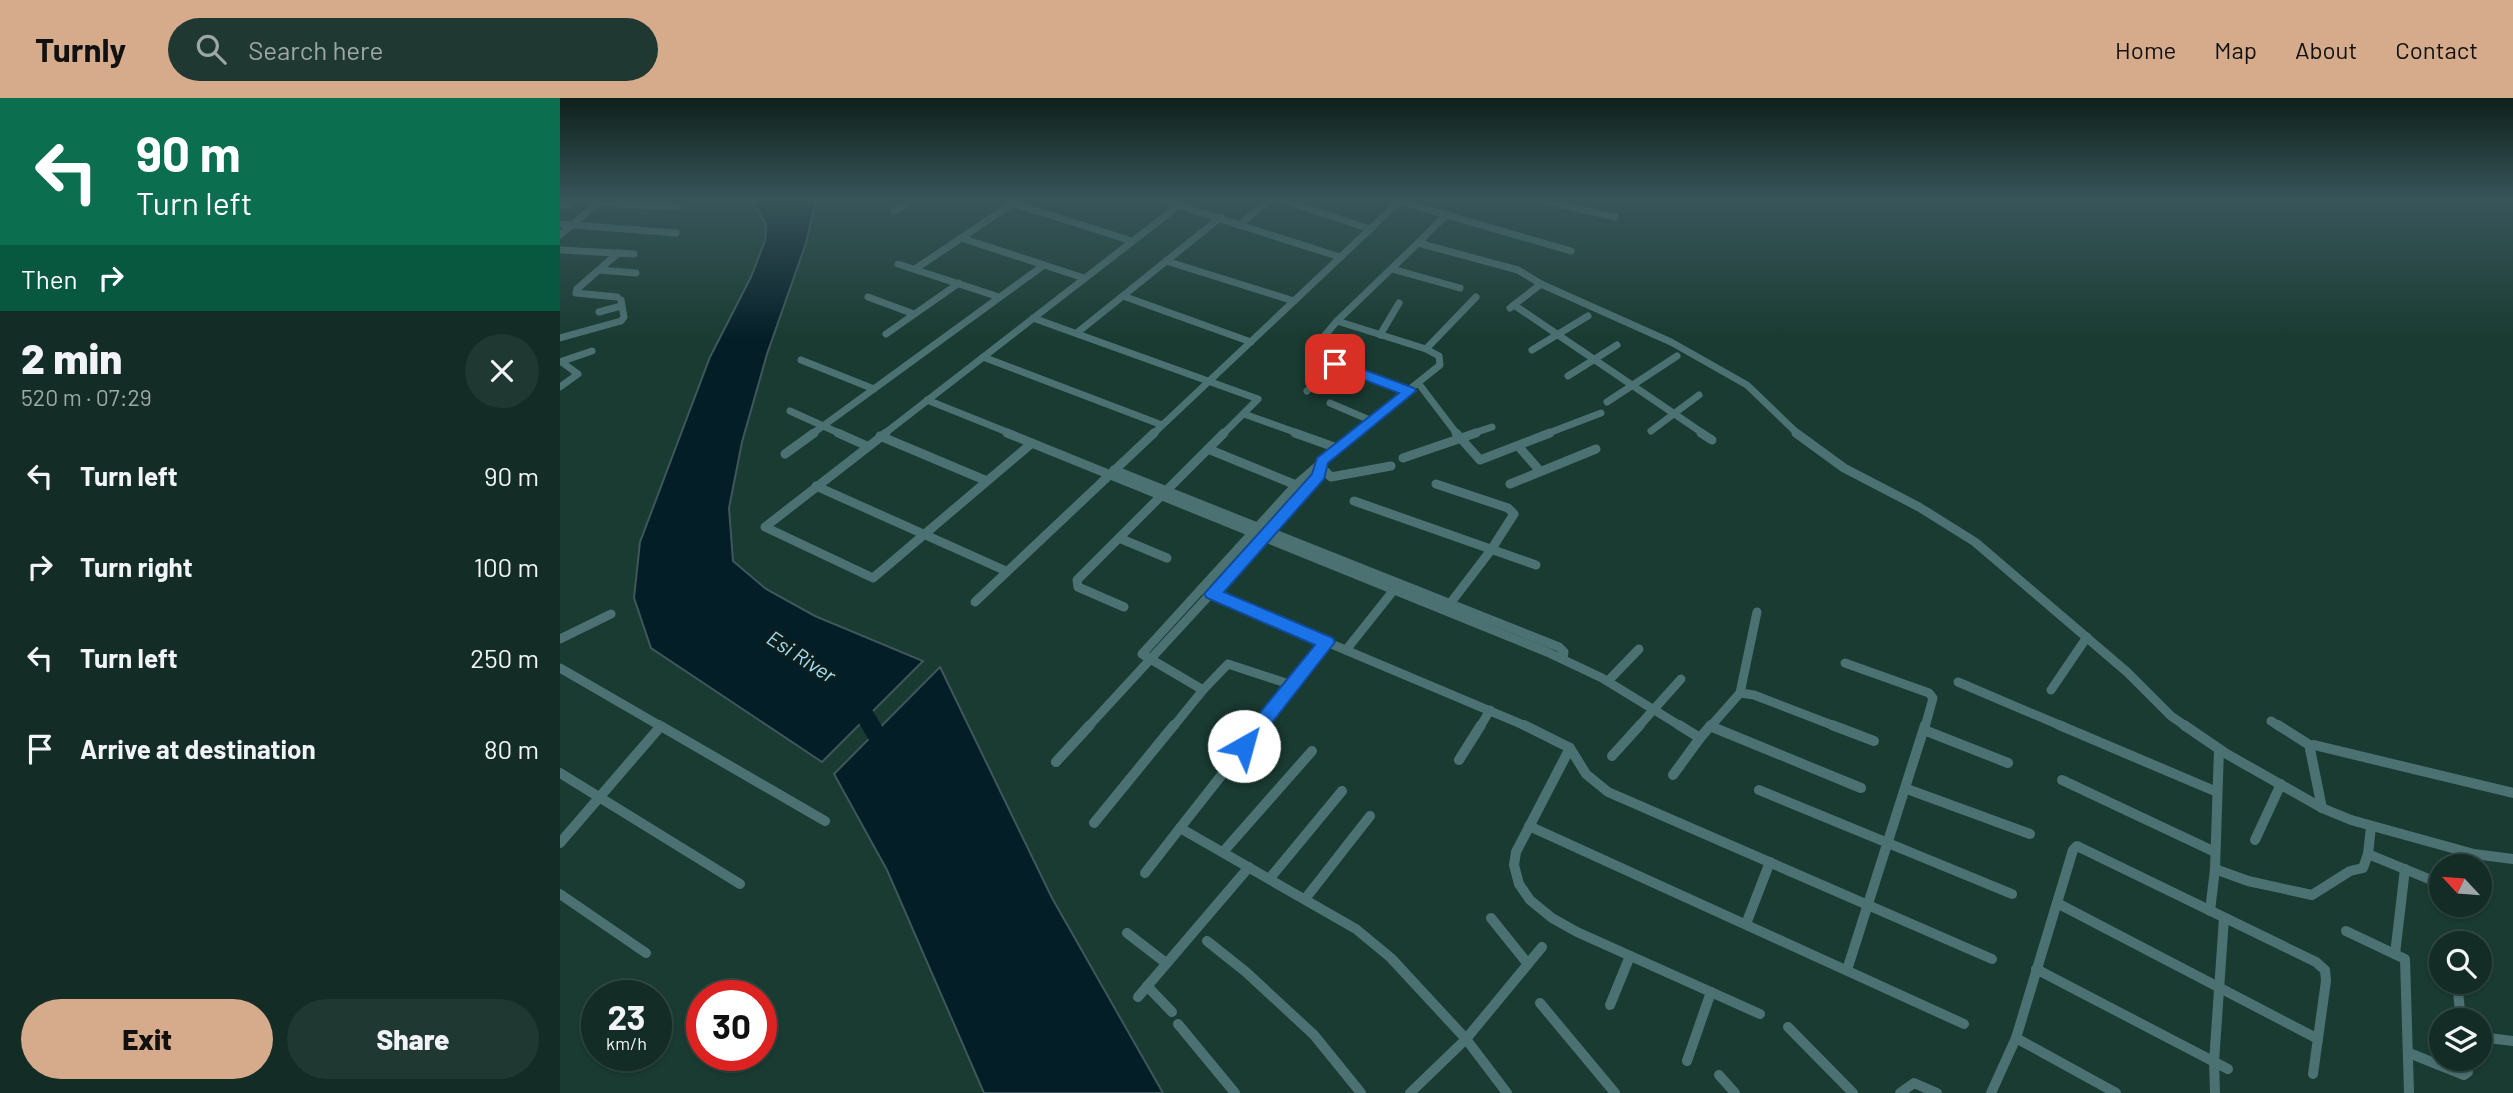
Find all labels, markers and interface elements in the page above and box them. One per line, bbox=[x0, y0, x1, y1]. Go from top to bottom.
search box bbox=[168, 18, 658, 81]
text: Turnly bbox=[35, 29, 126, 69]
icon: search bbox=[192, 30, 230, 68]
text: Search here bbox=[248, 34, 383, 65]
text: Home bbox=[2115, 35, 2176, 64]
text: Map bbox=[2214, 35, 2257, 64]
text: About bbox=[2295, 35, 2357, 64]
text: Contact bbox=[2395, 35, 2478, 64]
text: 90 m bbox=[136, 123, 241, 182]
icon: left bbox=[21, 126, 112, 217]
text: Turn left bbox=[136, 183, 253, 221]
icon: right bbox=[92, 259, 130, 297]
text: Then bbox=[21, 263, 78, 294]
text: 2 min bbox=[21, 332, 122, 382]
button: close bbox=[465, 334, 539, 408]
pin bbox=[1305, 334, 1365, 394]
icon: arrive bbox=[1316, 345, 1354, 383]
text: 520 m · 07:29 bbox=[21, 383, 152, 411]
icon: left bbox=[21, 457, 59, 495]
text: Turn left bbox=[80, 460, 178, 491]
text: 90 m bbox=[484, 460, 539, 491]
icon: right bbox=[21, 548, 59, 586]
text: Turn right bbox=[80, 551, 193, 582]
text: 100 m bbox=[474, 551, 539, 582]
water label: Esi River bbox=[763, 624, 841, 687]
icon: left bbox=[21, 639, 59, 677]
text: Turn left bbox=[80, 642, 178, 673]
text: 250 m bbox=[470, 642, 539, 673]
position arrow bbox=[1207, 709, 1281, 783]
icon: arrive bbox=[21, 730, 59, 768]
text: Arrive at destination bbox=[80, 733, 316, 764]
text: 80 m bbox=[484, 733, 539, 764]
north arrow bbox=[2429, 854, 2492, 917]
map controls bbox=[2429, 854, 2492, 1071]
button: search bbox=[2429, 931, 2492, 994]
speed limit sign: 30 bbox=[686, 980, 777, 1071]
text: 23 bbox=[607, 995, 646, 1037]
button: Exit bbox=[21, 999, 273, 1079]
button: Share bbox=[287, 999, 539, 1079]
button: layers bbox=[2429, 1008, 2492, 1071]
text: km/h bbox=[606, 1032, 647, 1054]

